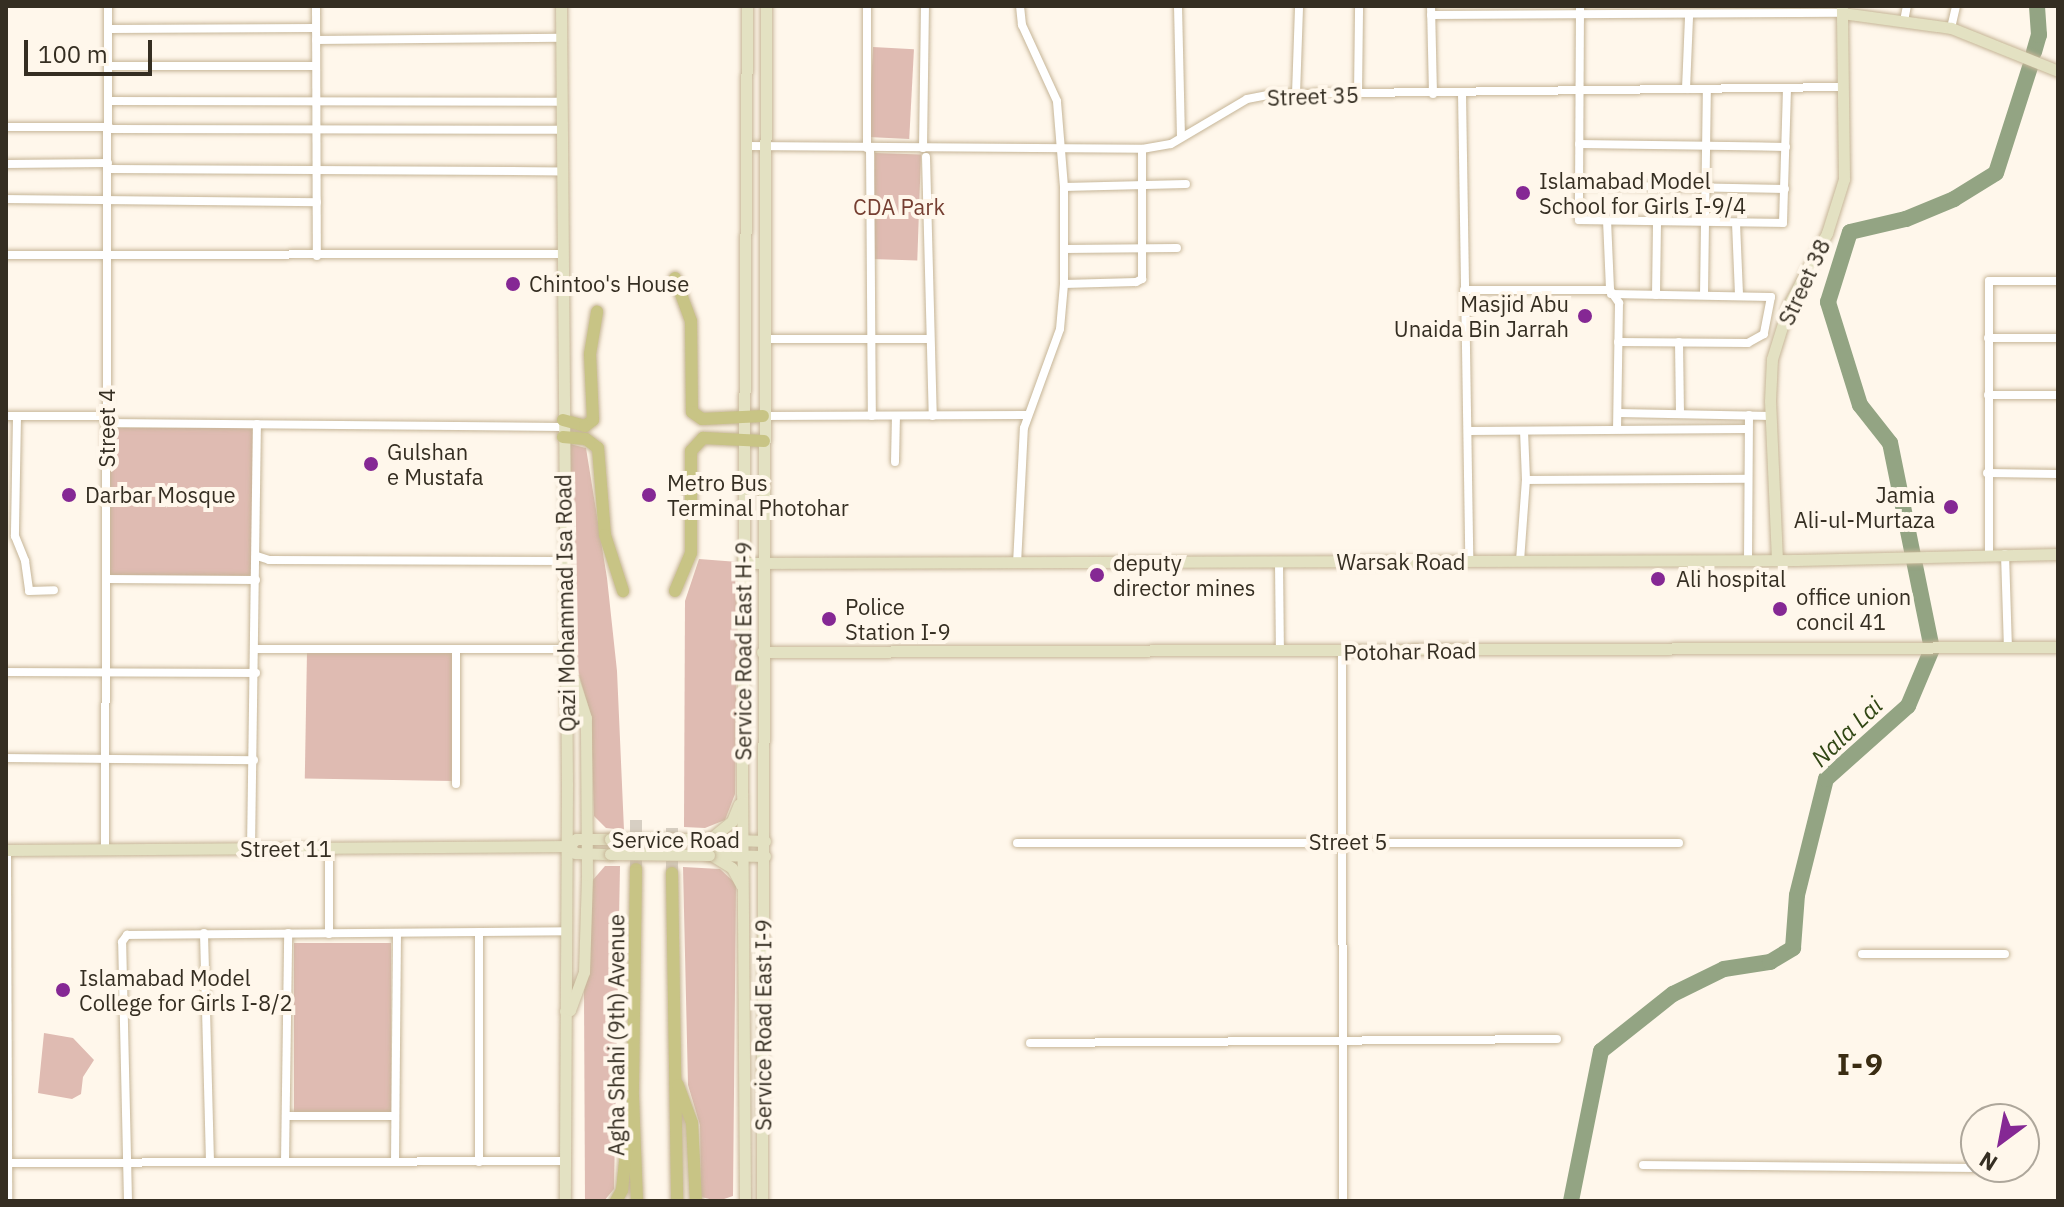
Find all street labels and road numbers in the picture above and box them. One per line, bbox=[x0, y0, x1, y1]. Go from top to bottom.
street label: Street 35 bbox=[1267, 81, 1359, 111]
street label: Street 38 bbox=[1773, 235, 1835, 329]
street label: Street 4 bbox=[94, 389, 120, 467]
street label: Qazi Mohammad Isa Road bbox=[550, 474, 580, 732]
street label: Service Road East H-9 bbox=[730, 541, 756, 761]
street label: Warsak Road bbox=[1336, 549, 1466, 575]
street label: Potohar Road bbox=[1343, 637, 1477, 665]
street label: Service Road bbox=[612, 827, 740, 853]
street label: Street 5 bbox=[1309, 829, 1387, 855]
street label: Street 11 bbox=[240, 836, 332, 862]
street label: Agha Shahi (9th) Avenue bbox=[603, 914, 629, 1156]
street label: Service Road East I-9 bbox=[750, 919, 776, 1131]

